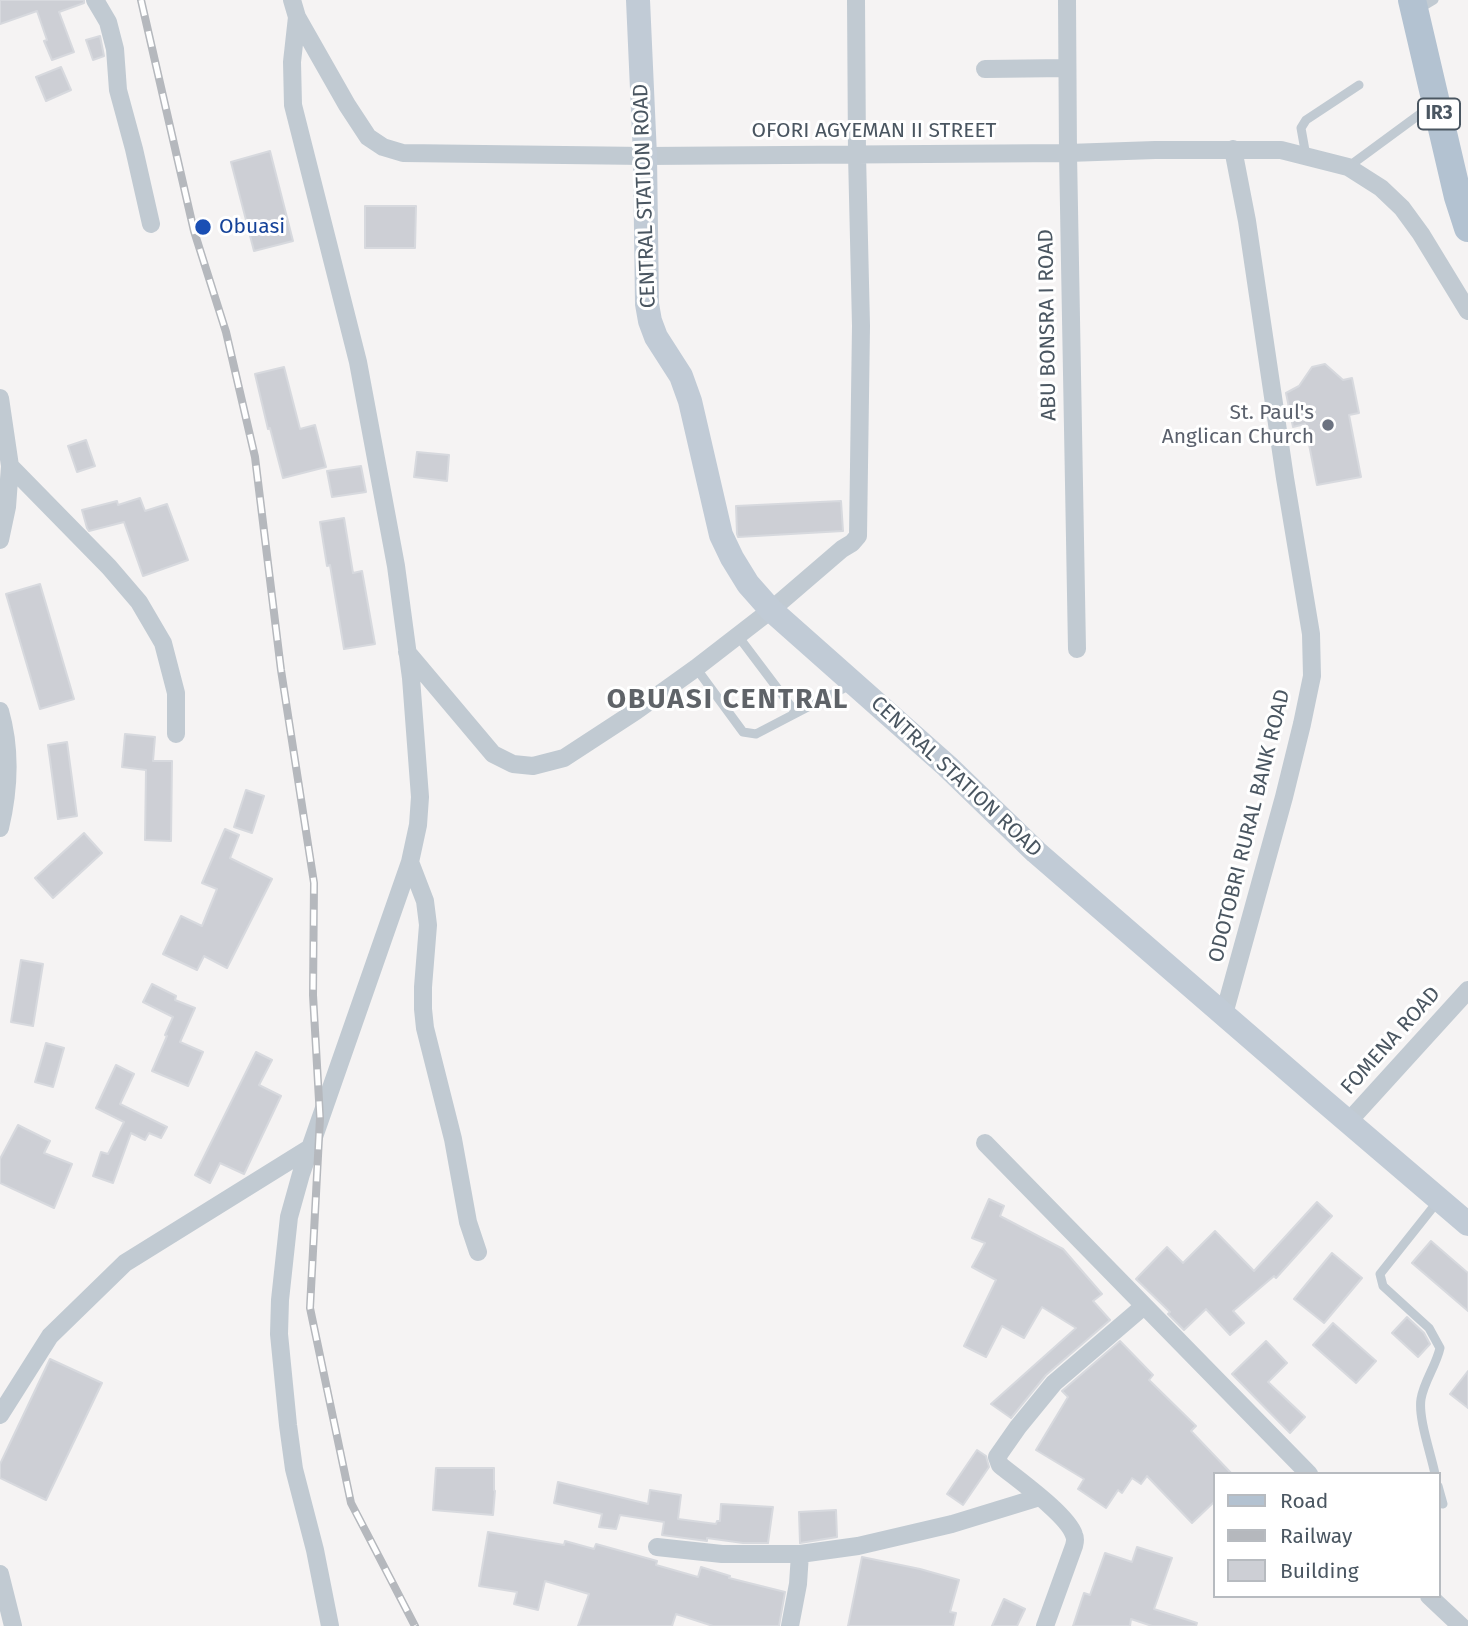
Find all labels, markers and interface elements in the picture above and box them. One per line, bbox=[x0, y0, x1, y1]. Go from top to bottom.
street label: CENTRAL STATION ROAD bbox=[628, 83, 662, 309]
road number: IR3 bbox=[1418, 98, 1460, 130]
street label: OFORI AGYEMAN II STREET bbox=[752, 118, 996, 144]
place label: Obuasi bbox=[219, 214, 285, 240]
marker: Obuasi bbox=[193, 217, 213, 237]
street label: ABU BONSRA I ROAD bbox=[1034, 229, 1062, 421]
place label: St. Paul's Anglican Church bbox=[1162, 400, 1314, 450]
marker: St. Paul's Anglican Church bbox=[1320, 417, 1336, 433]
district label: OBUASI CENTRAL bbox=[608, 683, 848, 717]
street label: ODOTOBRI RURAL BANK ROAD bbox=[1204, 687, 1296, 965]
street label: CENTRAL STATION ROAD bbox=[865, 691, 1047, 863]
street label: FOMENA ROAD bbox=[1336, 982, 1446, 1100]
legend bbox=[1212, 1472, 1440, 1598]
text: Road bbox=[1280, 1488, 1328, 1514]
text: Railway bbox=[1280, 1523, 1352, 1549]
text: Building bbox=[1280, 1558, 1359, 1584]

